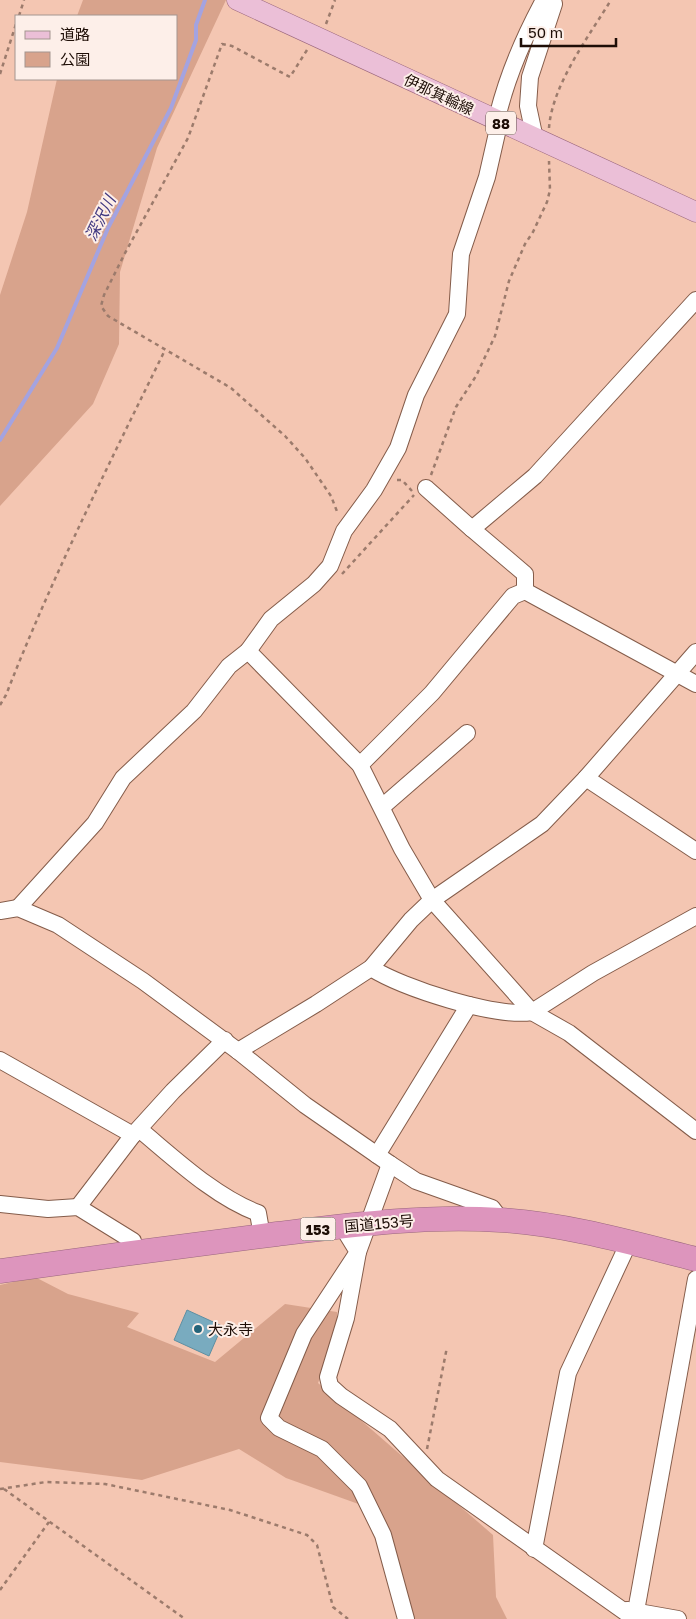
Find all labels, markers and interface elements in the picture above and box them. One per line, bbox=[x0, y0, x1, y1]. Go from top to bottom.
legend bbox=[15, 15, 178, 80]
scale bar bbox=[521, 15, 616, 47]
text: 50 m bbox=[528, 23, 563, 41]
text: 道路 bbox=[60, 25, 90, 43]
text: 公園 bbox=[60, 50, 90, 68]
street label: 伊那箕輪線 bbox=[401, 70, 477, 118]
road number: 88 bbox=[486, 112, 516, 134]
water label: 深沢川 bbox=[80, 190, 120, 244]
street label: 国道153号 bbox=[343, 1211, 415, 1235]
road number: 153 bbox=[300, 1218, 336, 1240]
place label: 大永寺 bbox=[208, 1320, 253, 1338]
marker: 大永寺 bbox=[192, 1323, 204, 1335]

